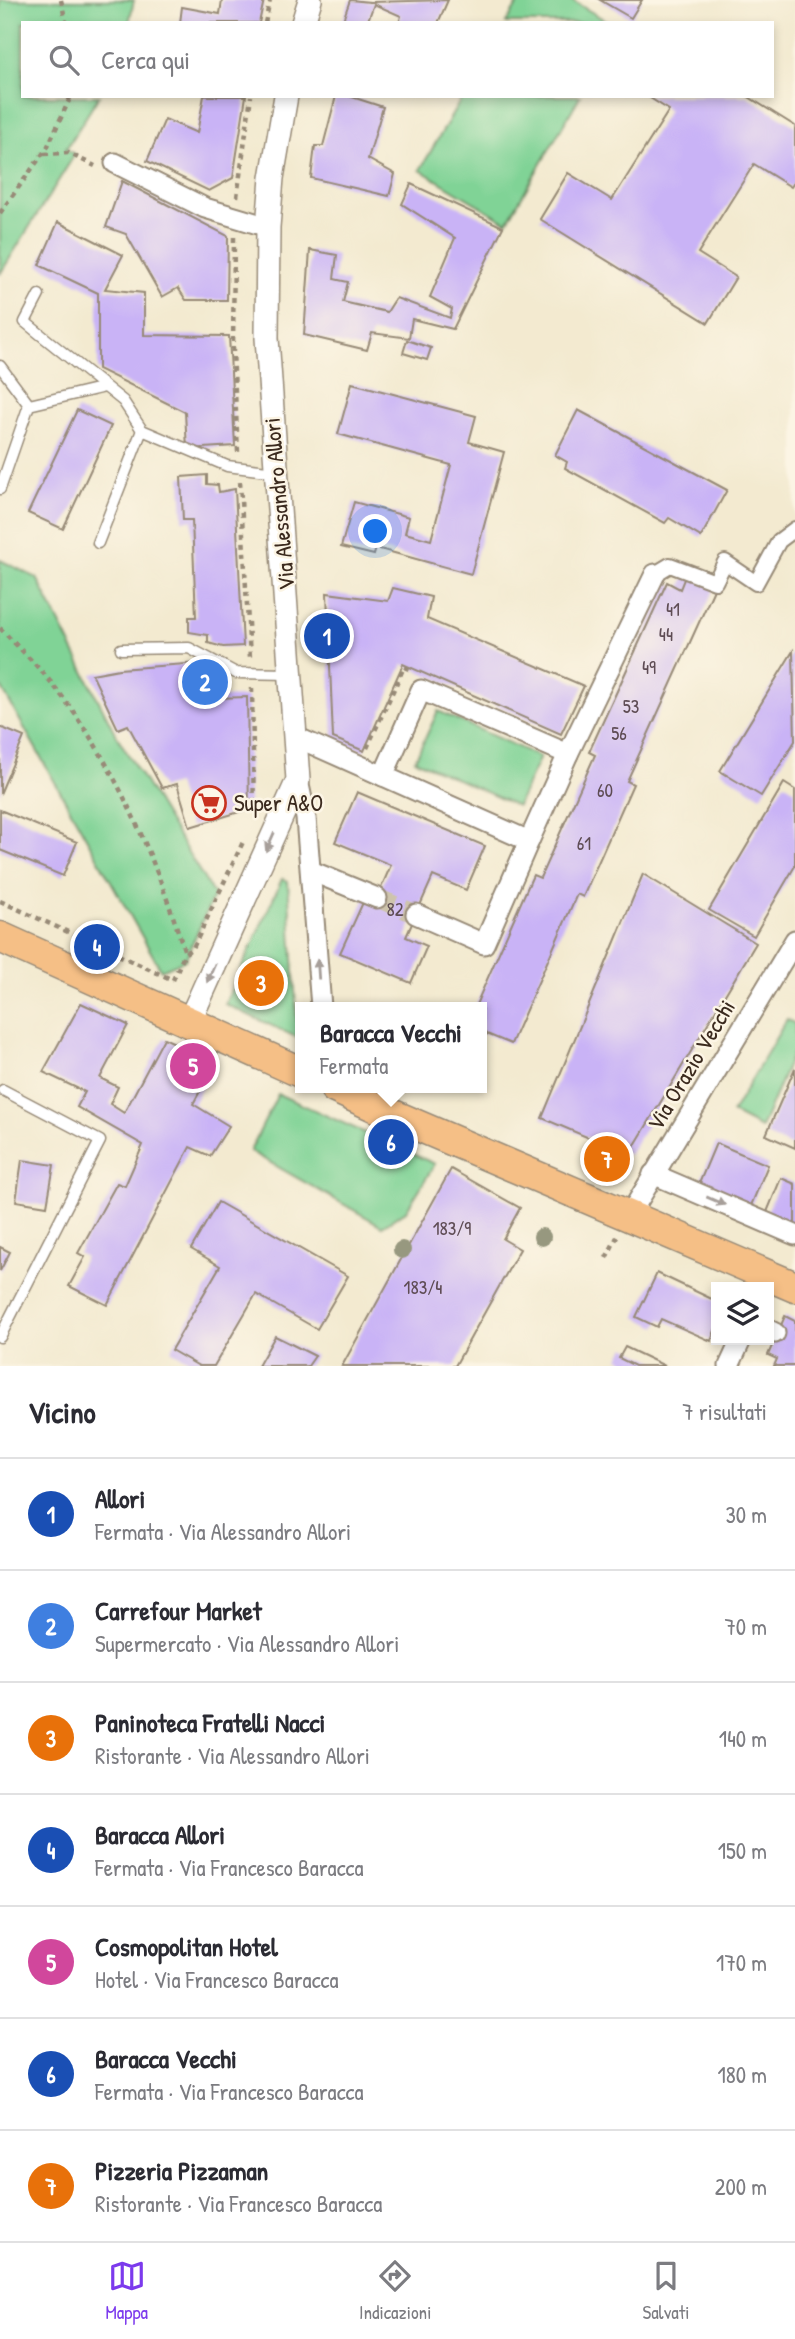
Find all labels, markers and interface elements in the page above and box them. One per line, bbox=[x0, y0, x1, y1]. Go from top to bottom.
search box bbox=[21, 21, 774, 98]
icon: search bbox=[45, 41, 83, 79]
text: Cerca qui bbox=[101, 42, 190, 77]
street label: Via Alessandro Allori bbox=[256, 417, 301, 591]
your location bbox=[358, 514, 392, 548]
house number: 41 bbox=[666, 596, 680, 622]
pin: 1 bbox=[304, 610, 350, 662]
house number: 44 bbox=[659, 621, 673, 647]
house number: 49 bbox=[642, 654, 656, 680]
pin: 2 bbox=[182, 656, 228, 708]
house number: 53 bbox=[623, 693, 639, 719]
house number: 56 bbox=[611, 720, 627, 746]
house number: 60 bbox=[597, 777, 613, 803]
supermarket icon: Super A&O bbox=[190, 784, 228, 822]
place label: Super A&O bbox=[234, 787, 323, 818]
house number: 61 bbox=[577, 830, 591, 856]
one-way arrow bbox=[264, 832, 276, 852]
house number: 82 bbox=[386, 896, 404, 922]
pin: 4 bbox=[74, 921, 120, 973]
pin: 3 bbox=[238, 957, 284, 1009]
one-way arrow bbox=[312, 958, 323, 980]
one-way arrow bbox=[205, 963, 217, 983]
street label: Via Orazio Vecchi bbox=[639, 994, 742, 1136]
popup bbox=[295, 1002, 487, 1093]
text: Baracca Vecchi bbox=[320, 1015, 462, 1050]
pin: 5 bbox=[170, 1040, 216, 1092]
text: Fermata bbox=[320, 1050, 388, 1081]
pin: 6 bbox=[368, 1116, 414, 1168]
pin: 7 bbox=[584, 1133, 630, 1185]
one-way arrow bbox=[706, 1195, 726, 1207]
house number: 183/9 bbox=[433, 1215, 471, 1241]
house number: 183/4 bbox=[404, 1274, 442, 1300]
map controls bbox=[711, 1282, 774, 1345]
button: layers bbox=[711, 1282, 774, 1345]
text: Vicino bbox=[28, 1392, 96, 1432]
text: 7 risultati bbox=[682, 1396, 767, 1427]
text: Allori bbox=[95, 1481, 145, 1516]
text: 1 bbox=[47, 1499, 55, 1530]
text: 30 m bbox=[725, 1499, 767, 1530]
text: Fermata · Via Alessandro Allori bbox=[95, 1516, 351, 1547]
text: Carrefour Market bbox=[95, 1593, 262, 1628]
text: 2 bbox=[46, 1611, 56, 1642]
text: 70 m bbox=[724, 1611, 767, 1642]
text: Supermercato · Via Alessandro Allori bbox=[95, 1628, 399, 1659]
text: Paninoteca Fratelli Nacci bbox=[95, 1705, 325, 1740]
text: 3 bbox=[46, 1723, 56, 1754]
text: 140 m bbox=[719, 1723, 767, 1754]
text: Ristorante · Via Alessandro Allori bbox=[95, 1740, 370, 1771]
text: Baracca Allori bbox=[95, 1817, 225, 1852]
text: 4 bbox=[47, 1835, 55, 1866]
text: 150 m bbox=[718, 1835, 767, 1866]
text: Fermata · Via Francesco Baracca bbox=[95, 1852, 364, 1883]
text: Cosmopolitan Hotel bbox=[95, 1929, 278, 1964]
text: 5 bbox=[46, 1947, 56, 1978]
text: 170 m bbox=[716, 1947, 767, 1978]
text: Hotel · Via Francesco Baracca bbox=[95, 1964, 339, 1995]
text: Baracca Vecchi bbox=[95, 2041, 237, 2076]
text: 6 bbox=[46, 2059, 56, 2090]
text: 180 m bbox=[717, 2059, 767, 2090]
text: Fermata · Via Francesco Baracca bbox=[95, 2076, 364, 2107]
text: Pizzeria Pizzaman bbox=[95, 2153, 268, 2188]
text: 7 bbox=[45, 2171, 57, 2202]
text: 200 m bbox=[715, 2171, 767, 2202]
text: Ristorante · Via Francesco Baracca bbox=[95, 2188, 382, 2219]
tab: Mappa bbox=[106, 2257, 148, 2325]
tab: Indicazioni bbox=[359, 2257, 431, 2325]
tab: Salvati bbox=[642, 2257, 689, 2325]

